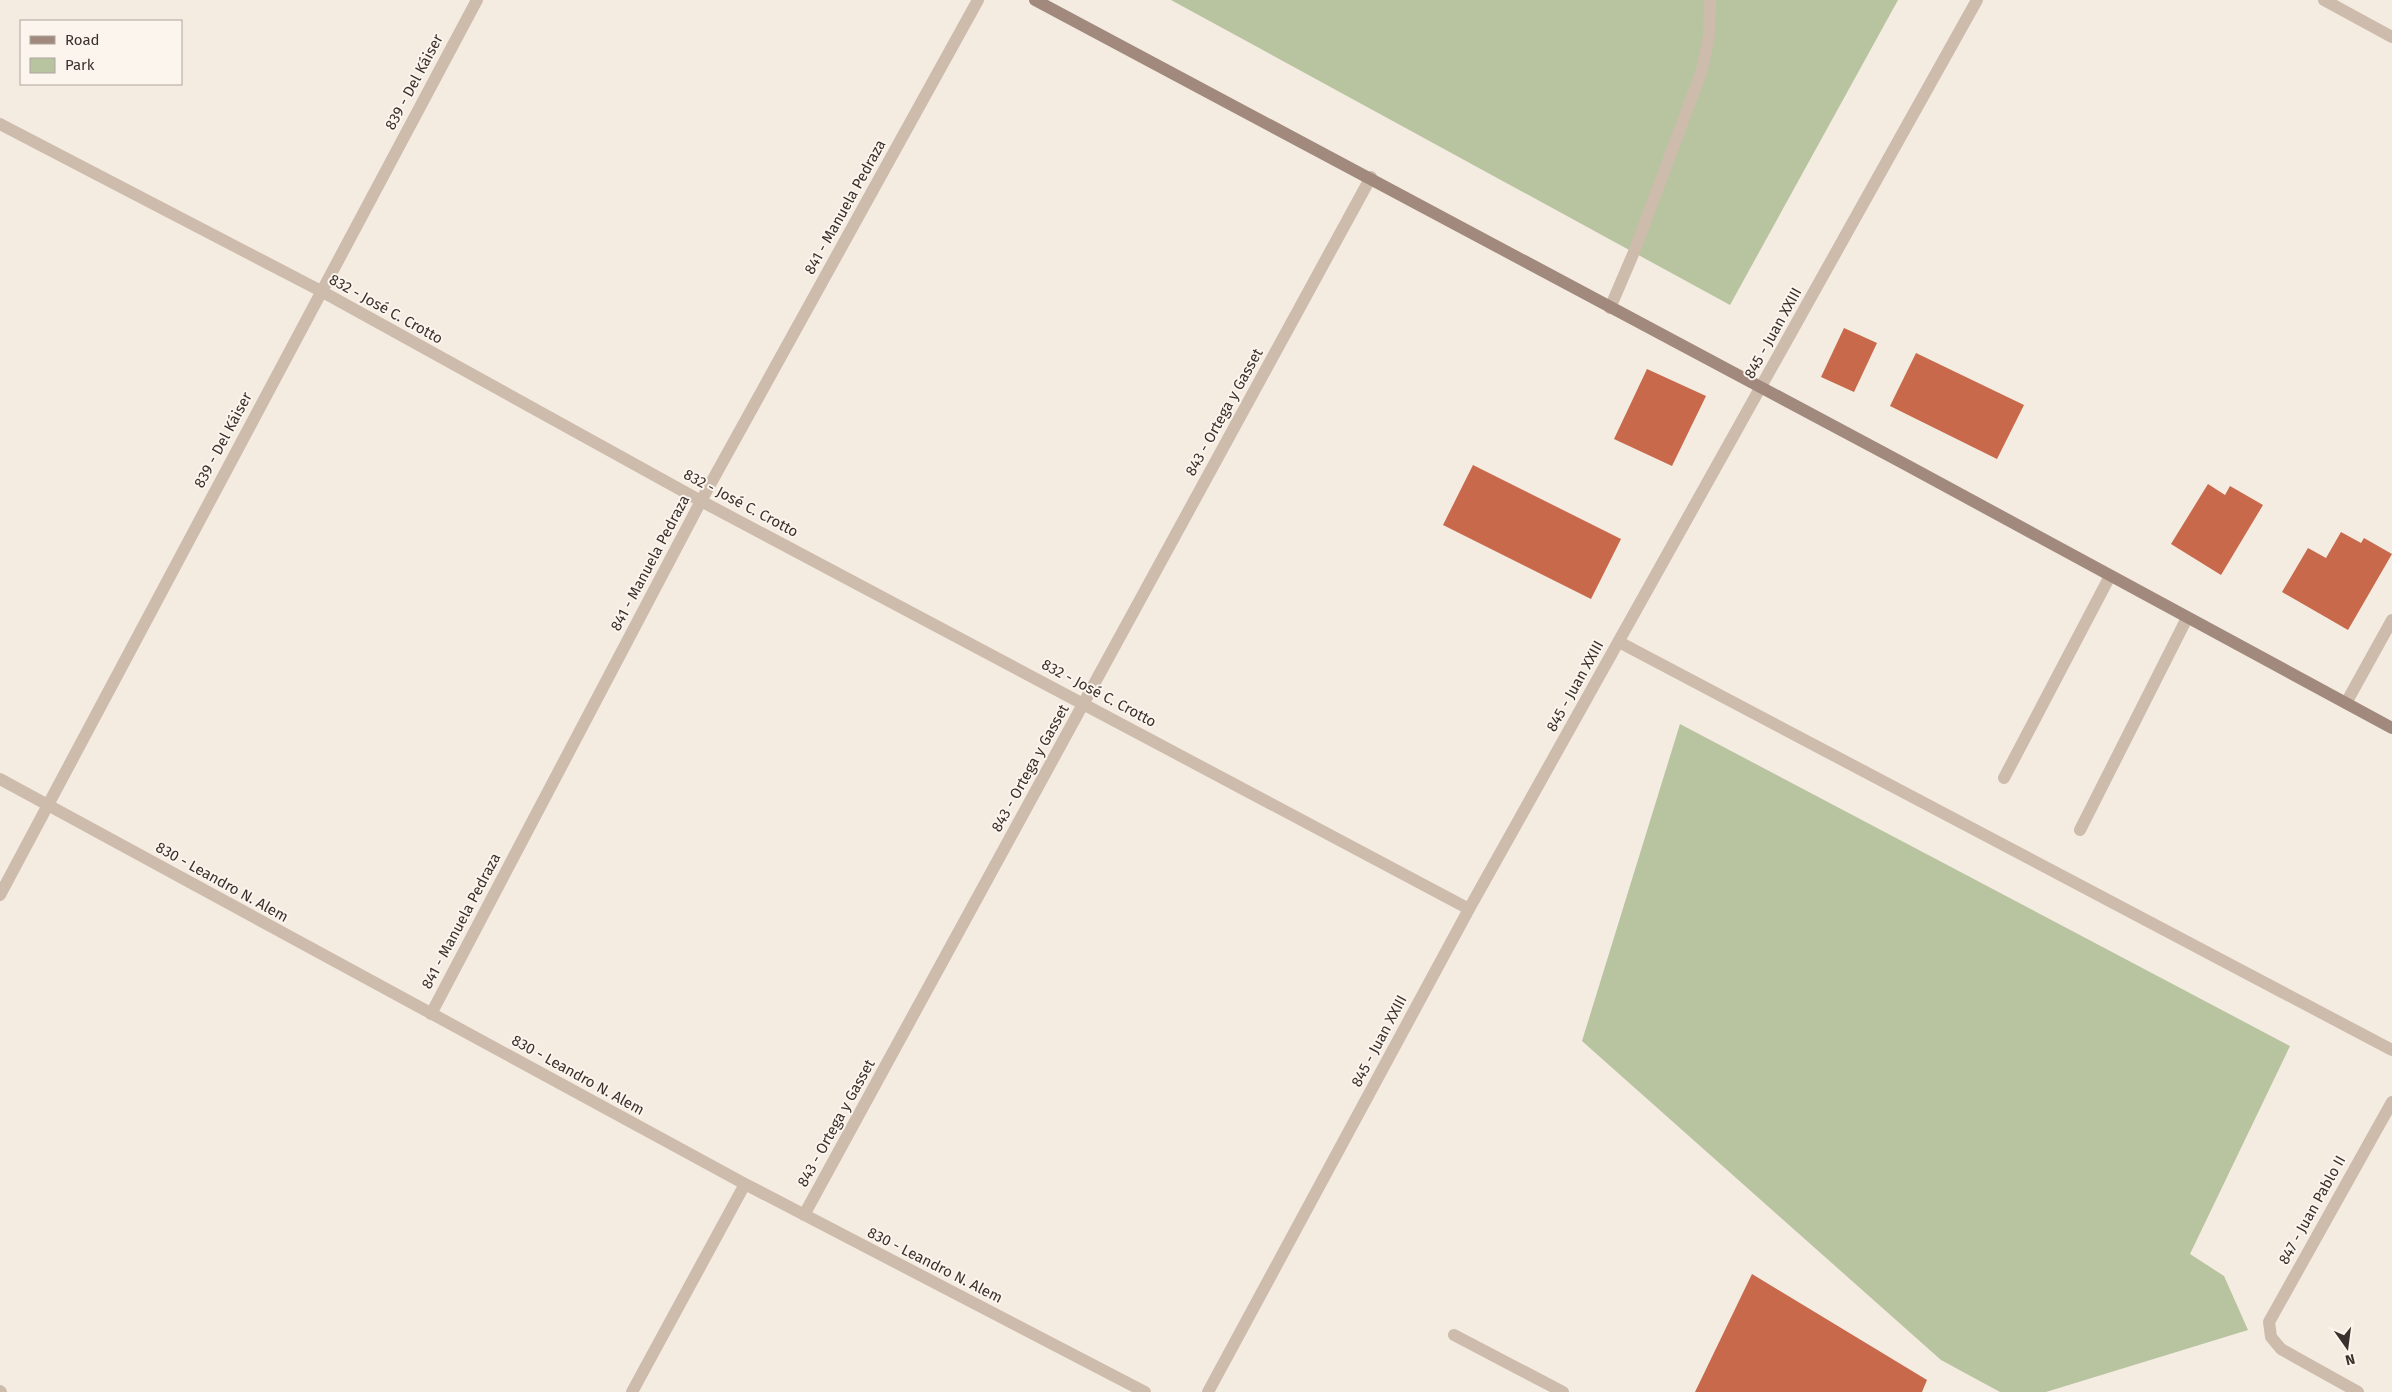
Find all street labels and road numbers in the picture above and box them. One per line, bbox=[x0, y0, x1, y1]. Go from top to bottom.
street label: 839 - Del Káiser bbox=[381, 31, 447, 133]
street label: 841 - Manuela Pedraza bbox=[800, 137, 890, 277]
street label: 832 - José C. Crotto bbox=[326, 270, 446, 348]
street label: 845 - Juan XXIII bbox=[1741, 284, 1805, 382]
street label: 843 - Ortega y Gasset bbox=[1181, 345, 1267, 479]
street label: 839 - Del Káiser bbox=[190, 389, 256, 491]
street label: 832 - José C. Crotto bbox=[681, 465, 801, 541]
street label: 841 - Manuela Pedraza bbox=[607, 492, 693, 634]
street label: 845 - Juan XXIII bbox=[1543, 637, 1607, 735]
street label: 832 - José C. Crotto bbox=[1039, 655, 1159, 731]
street label: 843 - Ortega y Gasset bbox=[987, 701, 1073, 835]
street label: 830 - Leandro N. Alem bbox=[152, 838, 292, 926]
street label: 841 - Manuela Pedraza bbox=[418, 850, 504, 992]
street label: 845 - Juan XXIII bbox=[1347, 992, 1411, 1090]
street label: 830 - Leandro N. Alem bbox=[508, 1031, 648, 1119]
street label: 843 - Ortega y Gasset bbox=[793, 1056, 879, 1190]
street label: 847 - Juan Pablo II bbox=[2275, 1152, 2349, 1268]
street label: 830 - Leandro N. Alem bbox=[865, 1223, 1005, 1307]

